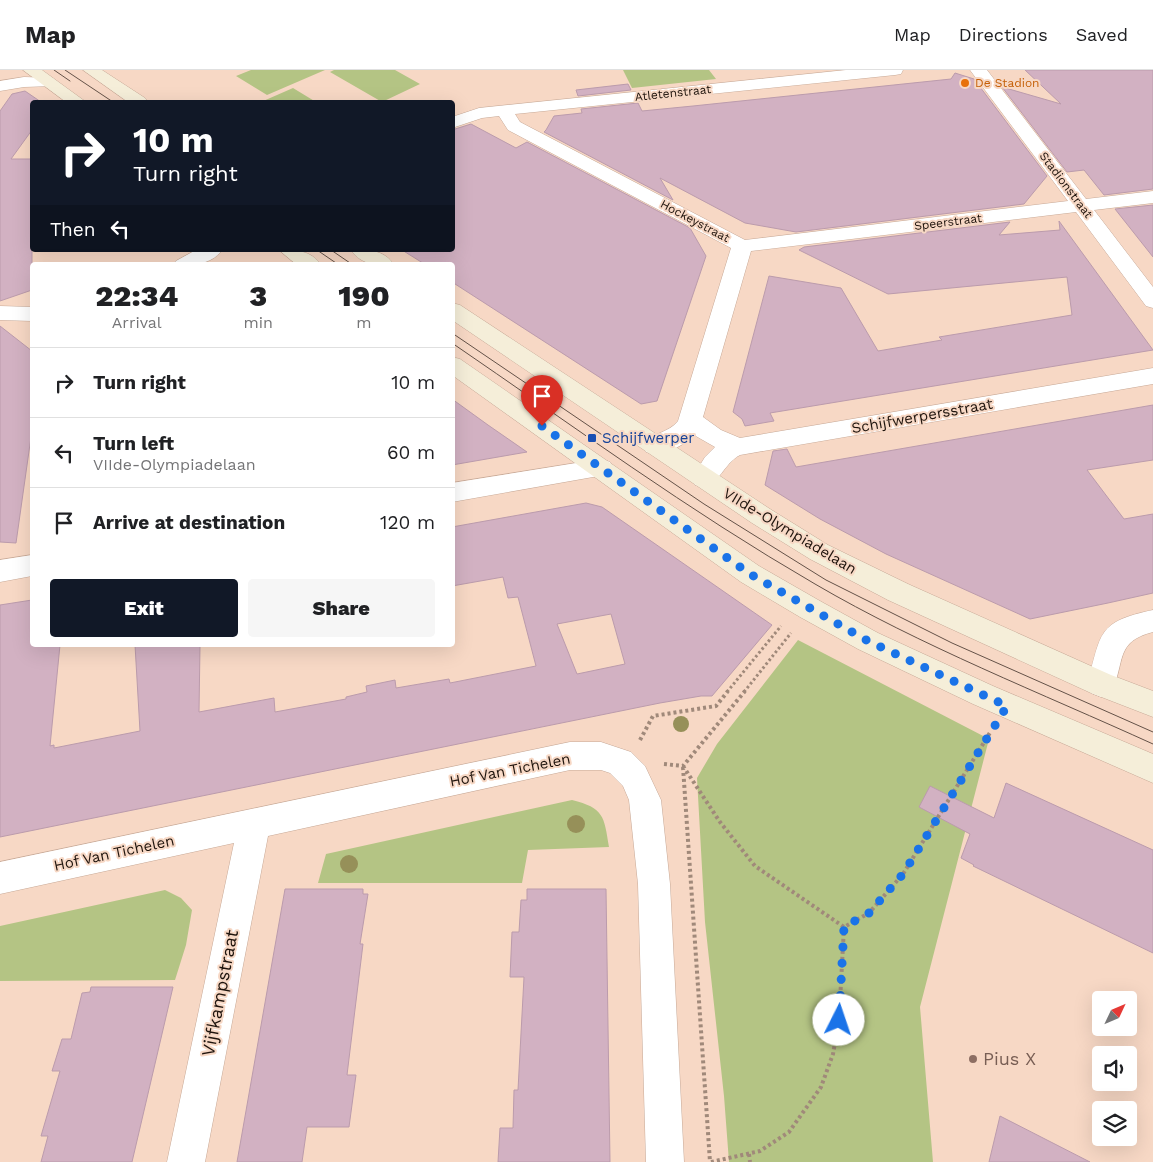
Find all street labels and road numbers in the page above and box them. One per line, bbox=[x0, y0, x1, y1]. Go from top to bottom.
street label: Atletenstraat bbox=[634, 82, 712, 104]
street label: Stadionstraat bbox=[1037, 149, 1095, 221]
street label: Hockeystraat bbox=[658, 197, 732, 245]
street label: Speerstraat bbox=[913, 211, 983, 233]
street label: Schijfwerpersstraat bbox=[850, 395, 995, 437]
street label: VIIde-Olympiadelaan bbox=[720, 484, 860, 578]
street label: Hof Van Tichelen bbox=[448, 749, 572, 791]
street label: Hof Van Tichelen bbox=[52, 831, 176, 875]
street label: Vijfkampstraat bbox=[197, 927, 242, 1058]

